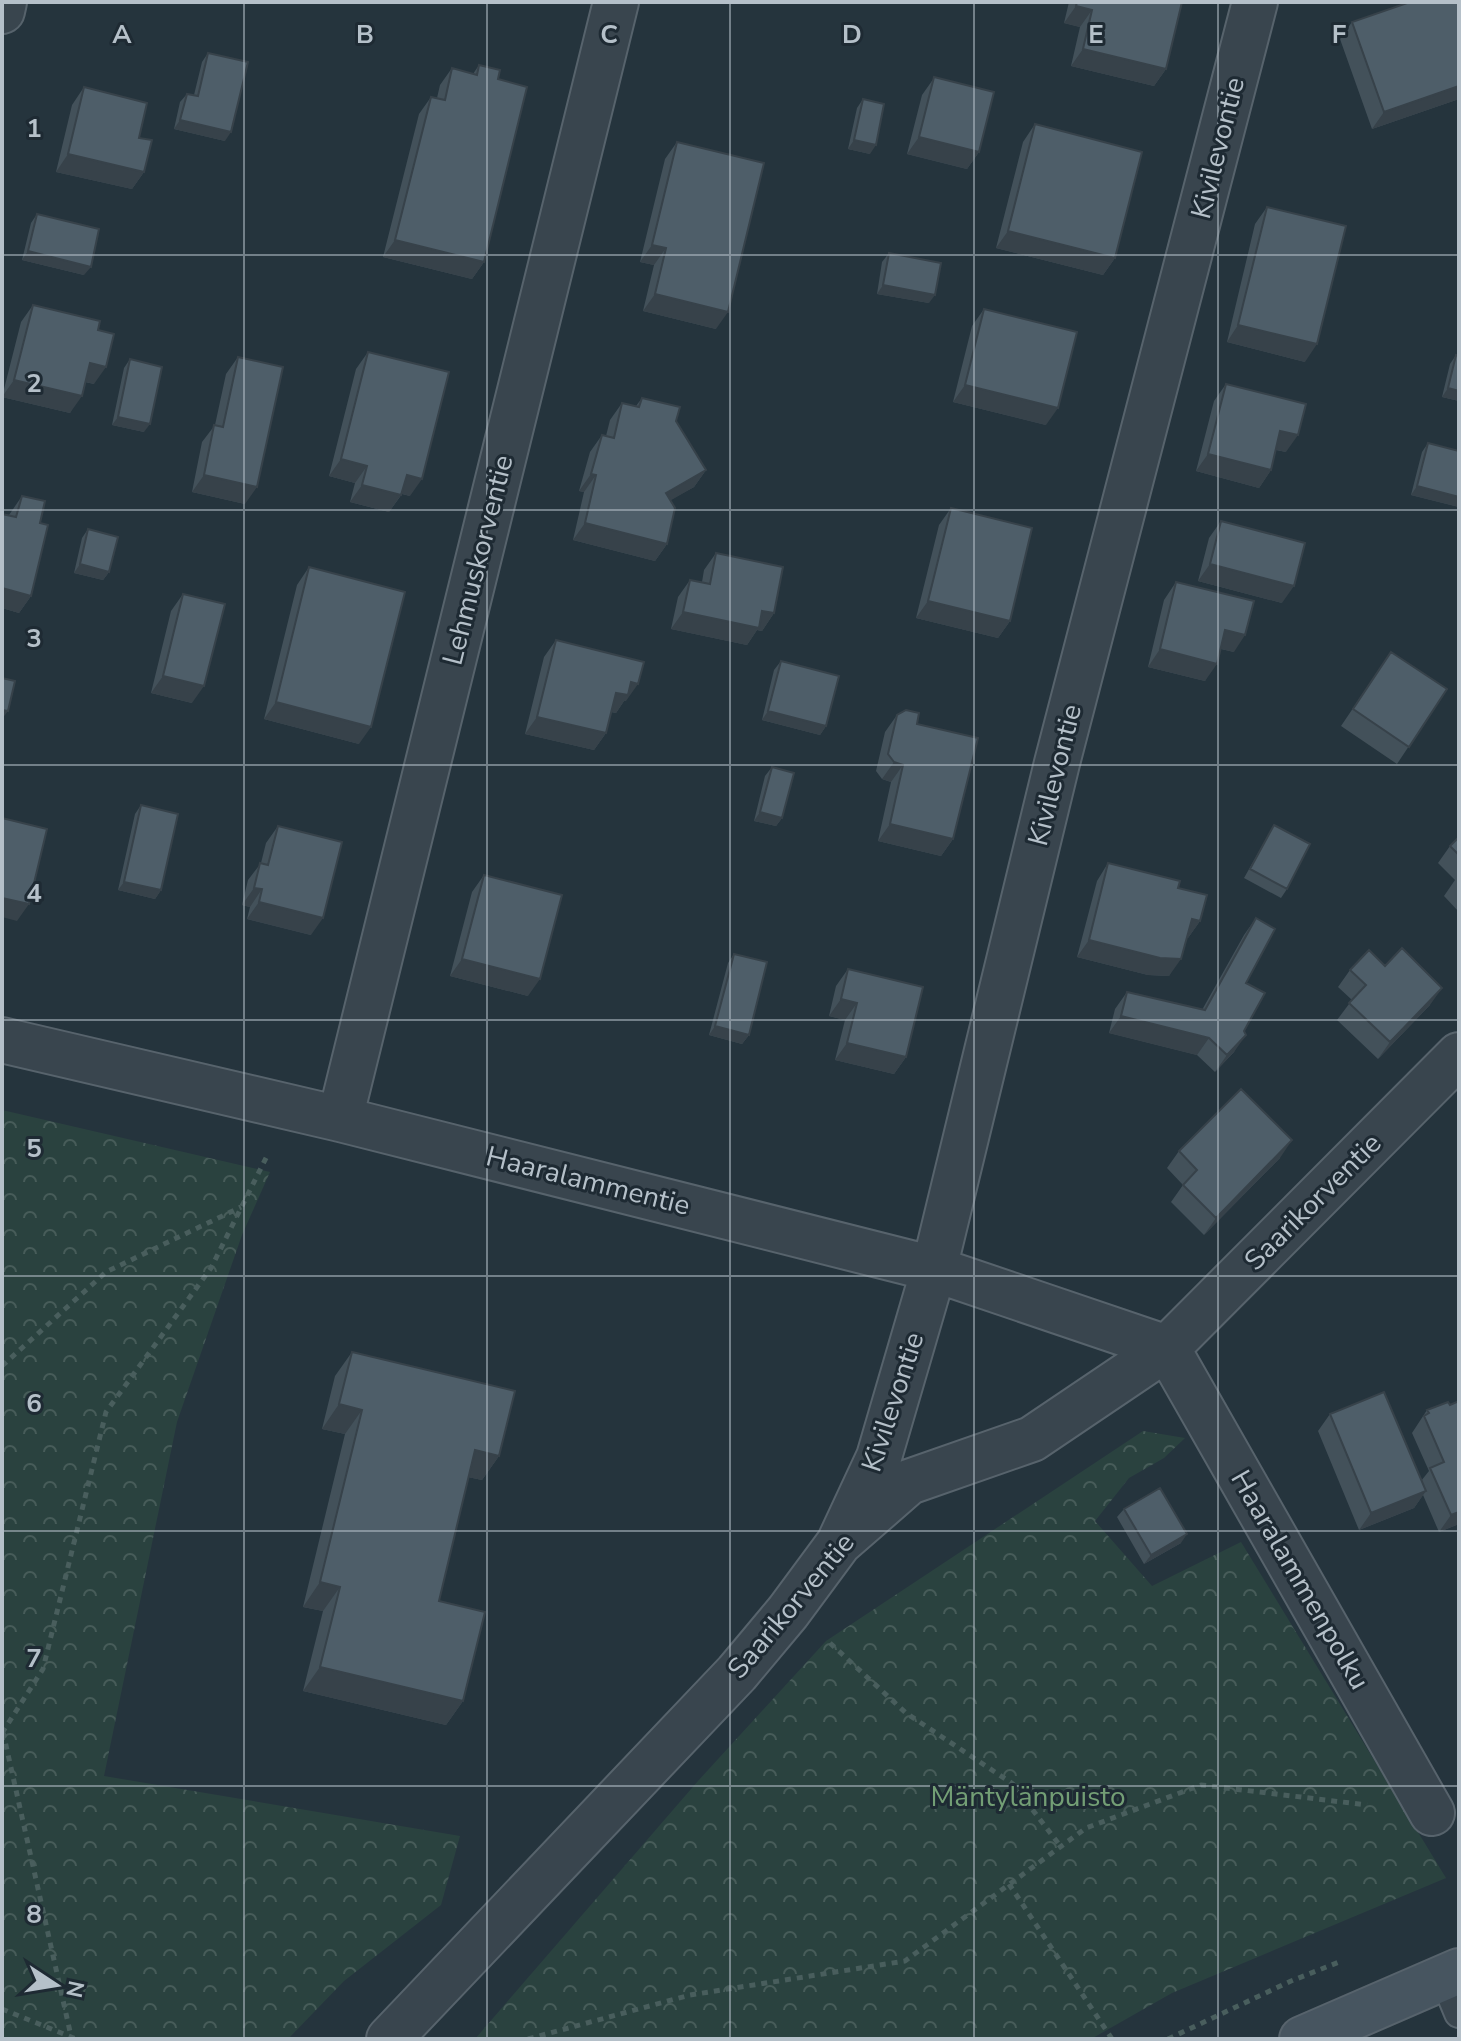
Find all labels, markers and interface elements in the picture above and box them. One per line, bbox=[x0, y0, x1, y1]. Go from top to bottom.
text: A bbox=[112, 17, 132, 52]
text: B bbox=[356, 17, 374, 52]
text: C bbox=[600, 17, 618, 52]
text: D bbox=[842, 17, 862, 52]
text: E bbox=[1088, 17, 1104, 52]
text: F bbox=[1332, 17, 1346, 52]
street label: Kivilevontie bbox=[1182, 73, 1254, 223]
text: 1 bbox=[26, 111, 42, 146]
text: 2 bbox=[26, 366, 42, 401]
street label: Lehmuskorventie bbox=[434, 451, 522, 669]
text: 3 bbox=[26, 621, 42, 656]
street label: Kivilevontie bbox=[1019, 700, 1091, 850]
text: 4 bbox=[26, 876, 42, 911]
street label: Saarikorventie bbox=[1236, 1125, 1390, 1279]
text: 5 bbox=[26, 1131, 42, 1166]
street label: Haaralammentie bbox=[482, 1137, 694, 1225]
street label: Kivilevontie bbox=[853, 1327, 933, 1477]
text: 6 bbox=[26, 1386, 42, 1421]
street label: Haaralammenpolku bbox=[1222, 1463, 1378, 1697]
street label: Saarikorventie bbox=[719, 1525, 863, 1687]
text: 7 bbox=[26, 1641, 42, 1676]
park label: Mäntylänpuisto bbox=[930, 1778, 1126, 1816]
text: 8 bbox=[26, 1897, 42, 1932]
north arrow bbox=[16, 1945, 96, 2025]
text: N bbox=[58, 1978, 91, 2000]

